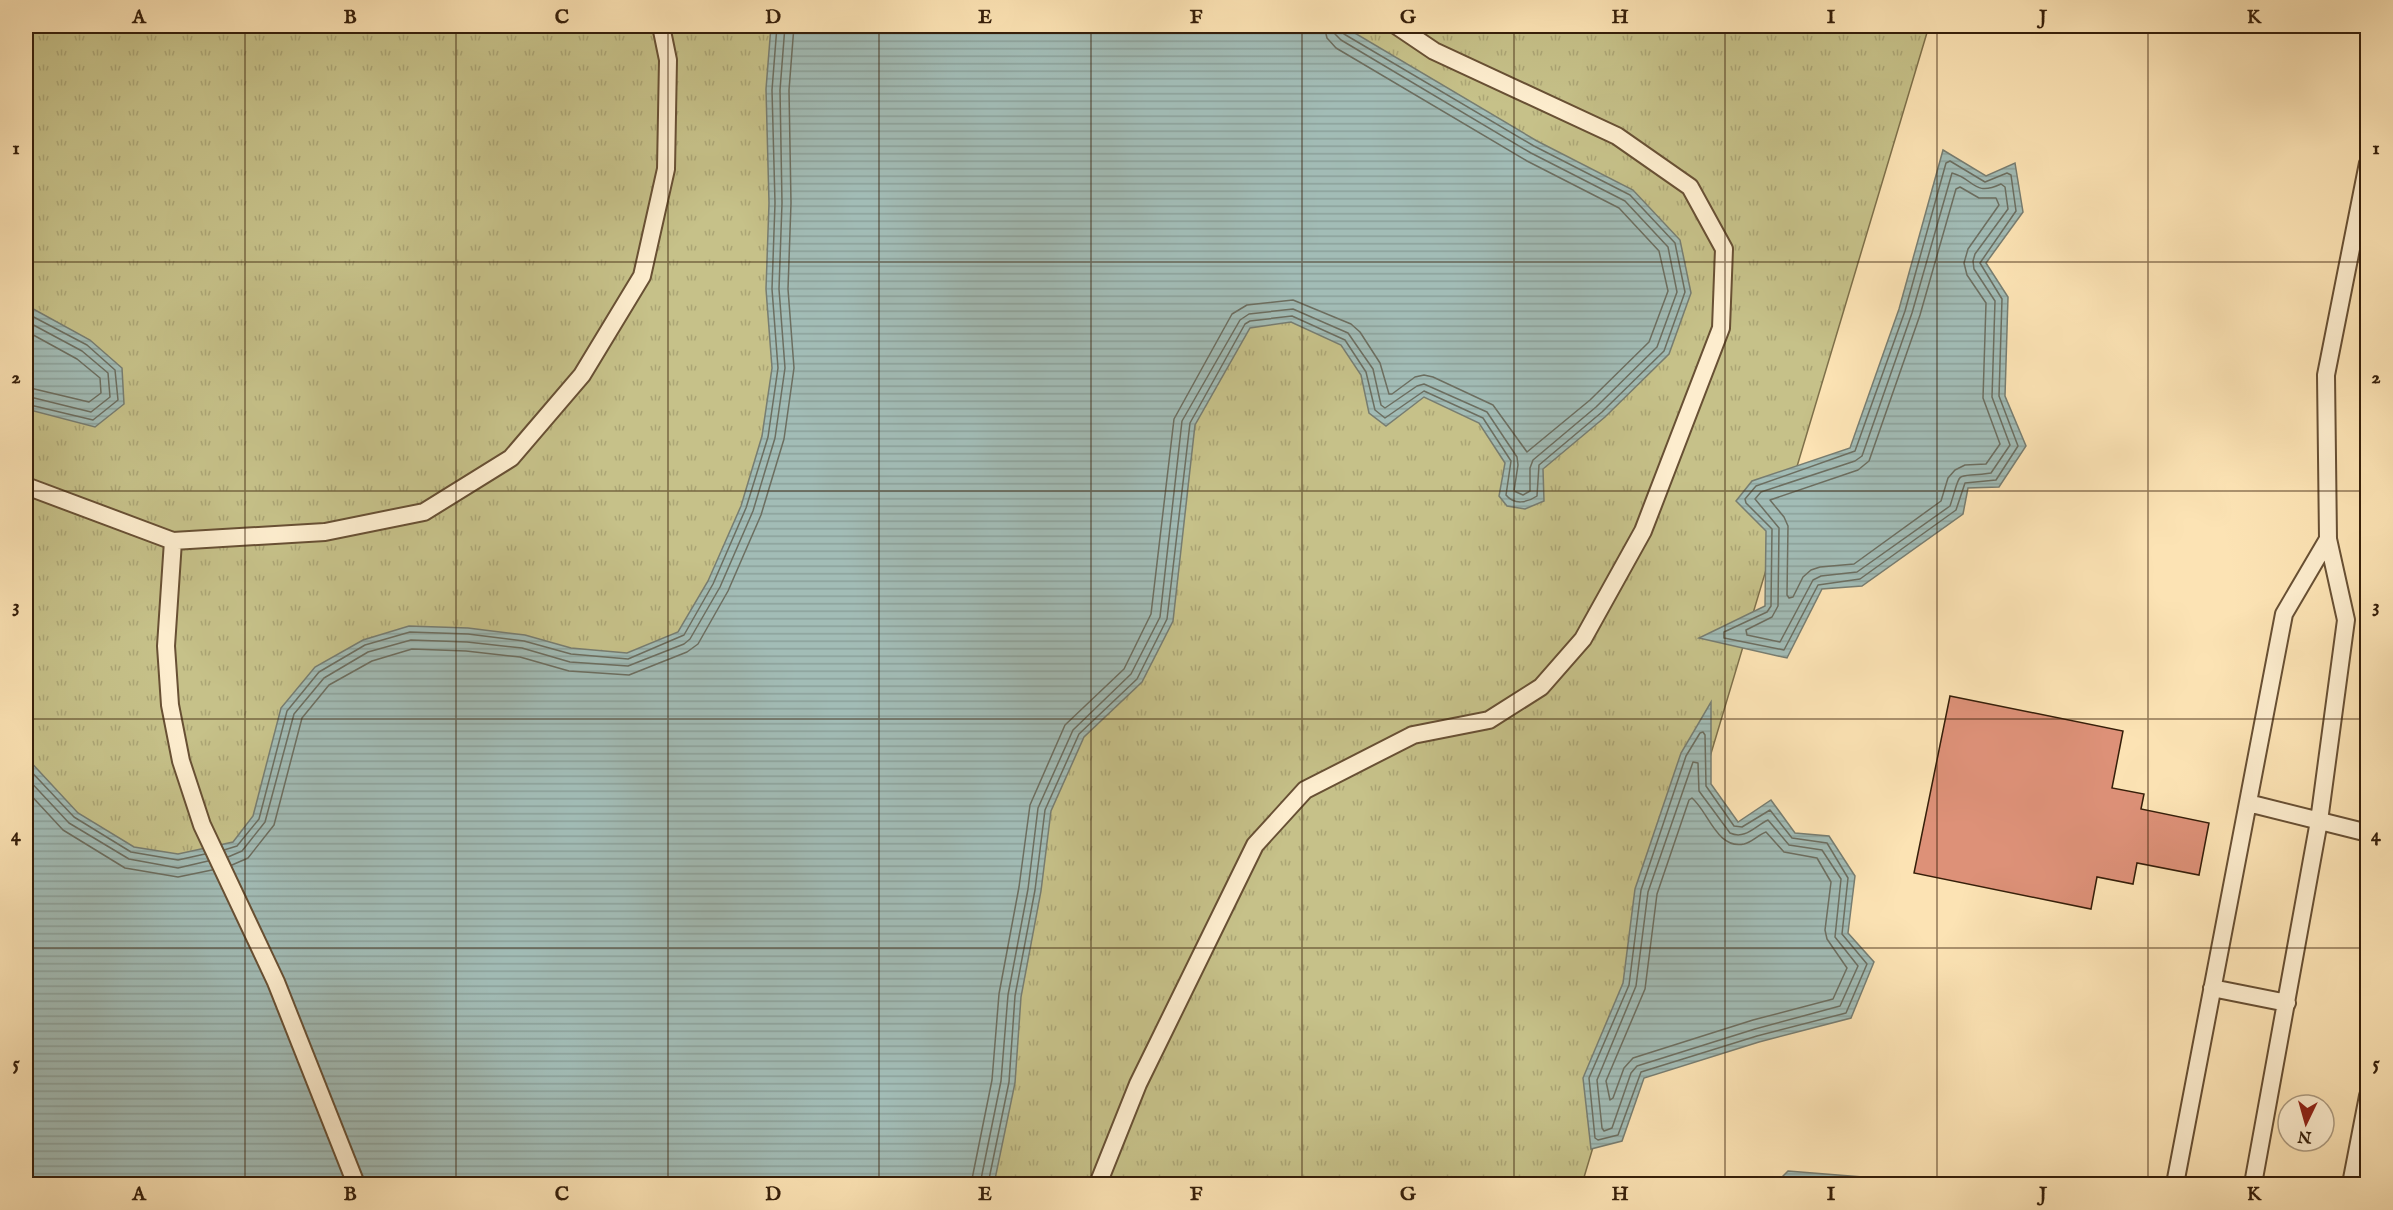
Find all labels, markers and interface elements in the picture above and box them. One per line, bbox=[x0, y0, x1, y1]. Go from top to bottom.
text: A bbox=[131, 5, 147, 30]
text: B bbox=[343, 5, 357, 30]
text: C bbox=[555, 5, 569, 30]
text: D bbox=[765, 5, 781, 30]
text: E bbox=[978, 5, 992, 30]
text: F bbox=[1190, 5, 1203, 30]
text: G bbox=[1400, 5, 1417, 30]
text: H bbox=[1611, 5, 1629, 30]
text: I bbox=[1827, 5, 1836, 30]
text: J bbox=[2036, 5, 2048, 30]
text: K bbox=[2247, 5, 2263, 30]
text: 1 bbox=[12, 136, 20, 161]
text: 1 bbox=[2372, 136, 2380, 161]
text: 2 bbox=[11, 365, 21, 390]
text: 2 bbox=[2371, 365, 2381, 390]
text: 3 bbox=[12, 594, 20, 619]
text: 3 bbox=[2372, 594, 2380, 619]
text: 4 bbox=[11, 823, 22, 848]
text: 4 bbox=[2371, 823, 2382, 848]
text: 5 bbox=[12, 1051, 20, 1076]
text: 5 bbox=[2372, 1051, 2380, 1076]
north arrow bbox=[2276, 1093, 2336, 1153]
text: N bbox=[2297, 1125, 2314, 1147]
text: A bbox=[131, 1182, 147, 1207]
text: B bbox=[343, 1182, 357, 1207]
text: C bbox=[555, 1182, 569, 1207]
text: D bbox=[765, 1182, 781, 1207]
text: E bbox=[978, 1182, 992, 1207]
text: F bbox=[1190, 1182, 1203, 1207]
text: G bbox=[1400, 1182, 1417, 1207]
text: H bbox=[1611, 1182, 1629, 1207]
text: I bbox=[1827, 1182, 1836, 1207]
text: J bbox=[2036, 1182, 2048, 1207]
text: K bbox=[2247, 1182, 2263, 1207]

